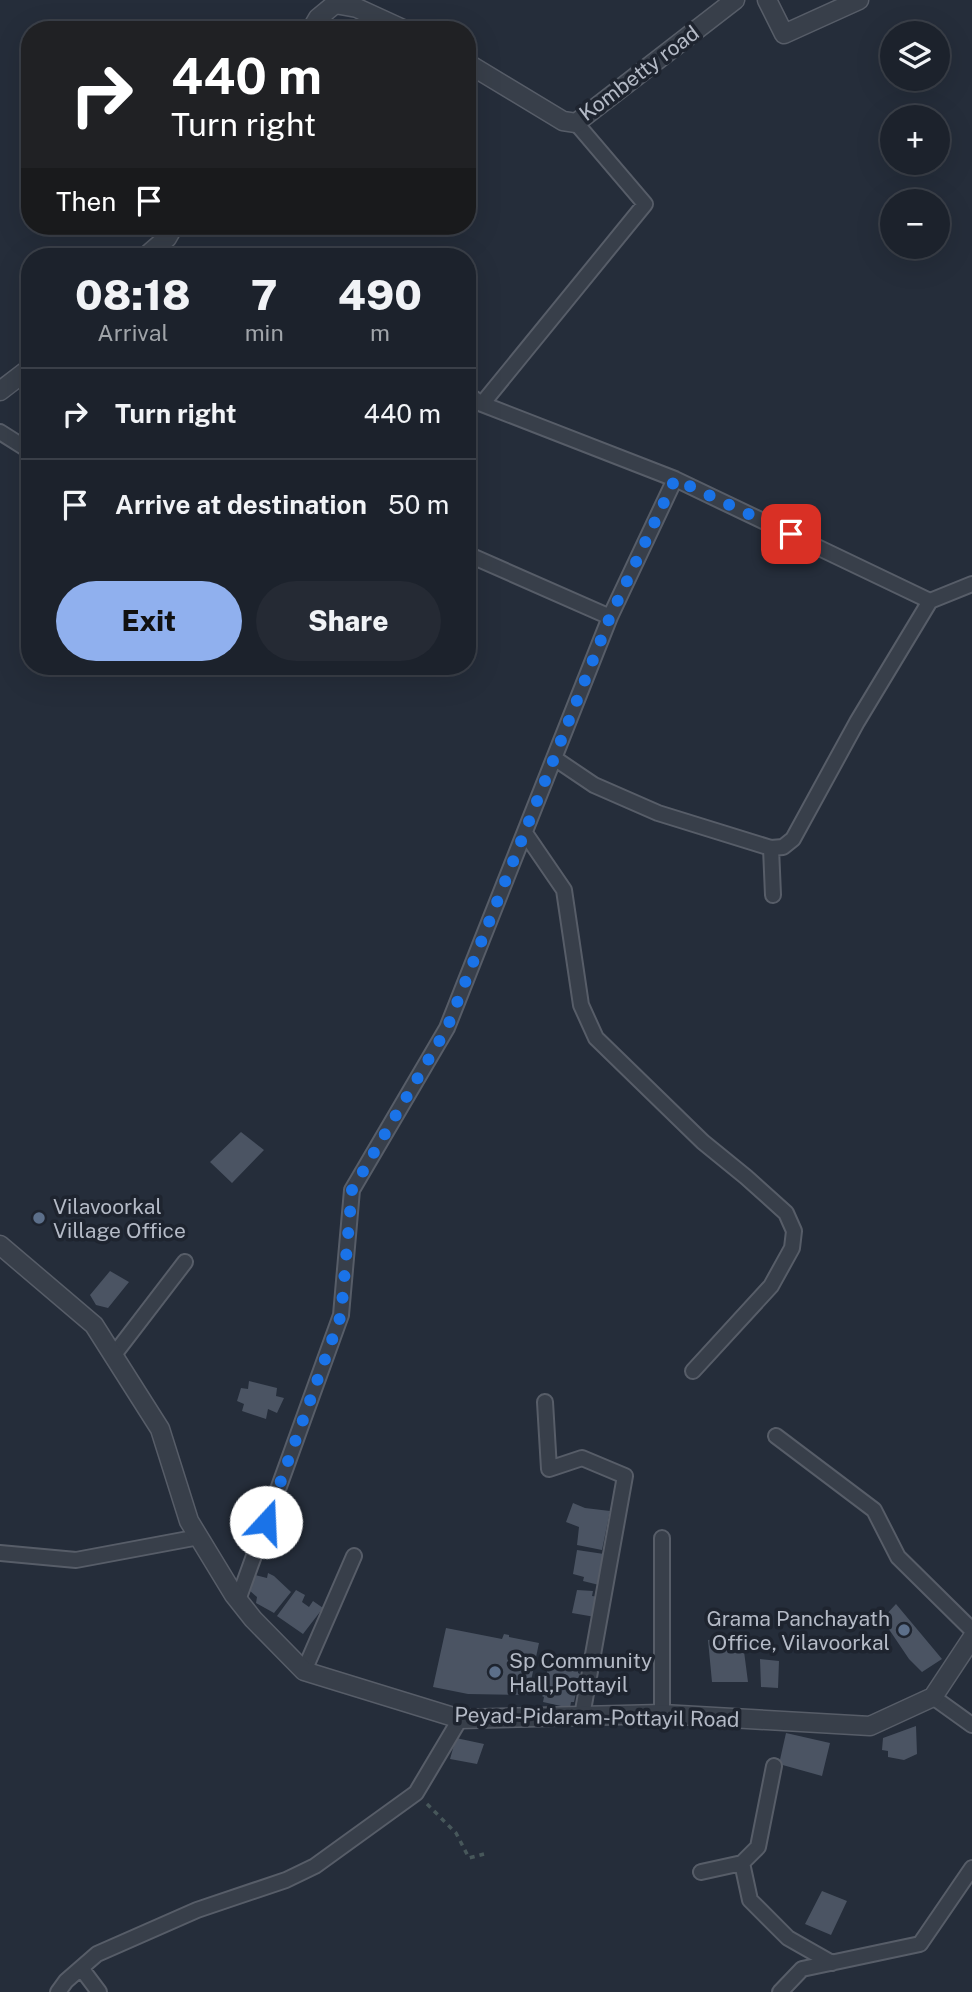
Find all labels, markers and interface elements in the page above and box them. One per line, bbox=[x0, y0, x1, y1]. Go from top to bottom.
street label: Kombetty road bbox=[574, 20, 704, 126]
map controls bbox=[880, 21, 950, 259]
button: layers bbox=[880, 21, 950, 91]
text: 440 m bbox=[171, 47, 322, 105]
icon: right bbox=[56, 49, 147, 140]
button: + bbox=[880, 105, 950, 175]
text: Turn right bbox=[171, 106, 316, 143]
icon: arrive bbox=[130, 182, 168, 220]
text: Then bbox=[56, 186, 116, 217]
button: − bbox=[880, 189, 950, 259]
text: 08:18 bbox=[75, 270, 191, 319]
text: 7 bbox=[251, 270, 278, 319]
text: 490 bbox=[338, 270, 422, 319]
text: Arrival bbox=[97, 319, 168, 346]
text: min bbox=[245, 319, 284, 346]
text: m bbox=[370, 319, 390, 346]
icon: right bbox=[56, 395, 94, 433]
text: Turn right bbox=[115, 398, 237, 429]
text: 440 m bbox=[364, 398, 441, 429]
icon: arrive bbox=[56, 486, 94, 524]
text: Arrive at destination bbox=[115, 489, 367, 520]
text: 50 m bbox=[388, 489, 449, 520]
pin bbox=[761, 504, 821, 564]
icon: arrive bbox=[772, 515, 810, 553]
button: Exit bbox=[56, 581, 242, 661]
button: Share bbox=[256, 581, 441, 661]
place label: Vilavoorkal Village Office bbox=[53, 1194, 186, 1243]
marker: Vilavoorkal Village Office bbox=[31, 1210, 47, 1226]
position arrow bbox=[229, 1485, 303, 1559]
place label: Grama Panchayath Office, Vilavoorkal bbox=[706, 1606, 890, 1655]
marker: Grama Panchayath Office, Vilavoorkal bbox=[896, 1622, 912, 1638]
place label: Sp Community Hall,Pottayil bbox=[509, 1648, 652, 1697]
marker: Sp Community Hall,Pottayil bbox=[487, 1664, 503, 1680]
street label: Peyad-Pidaram-Pottayil Road bbox=[454, 1702, 740, 1732]

